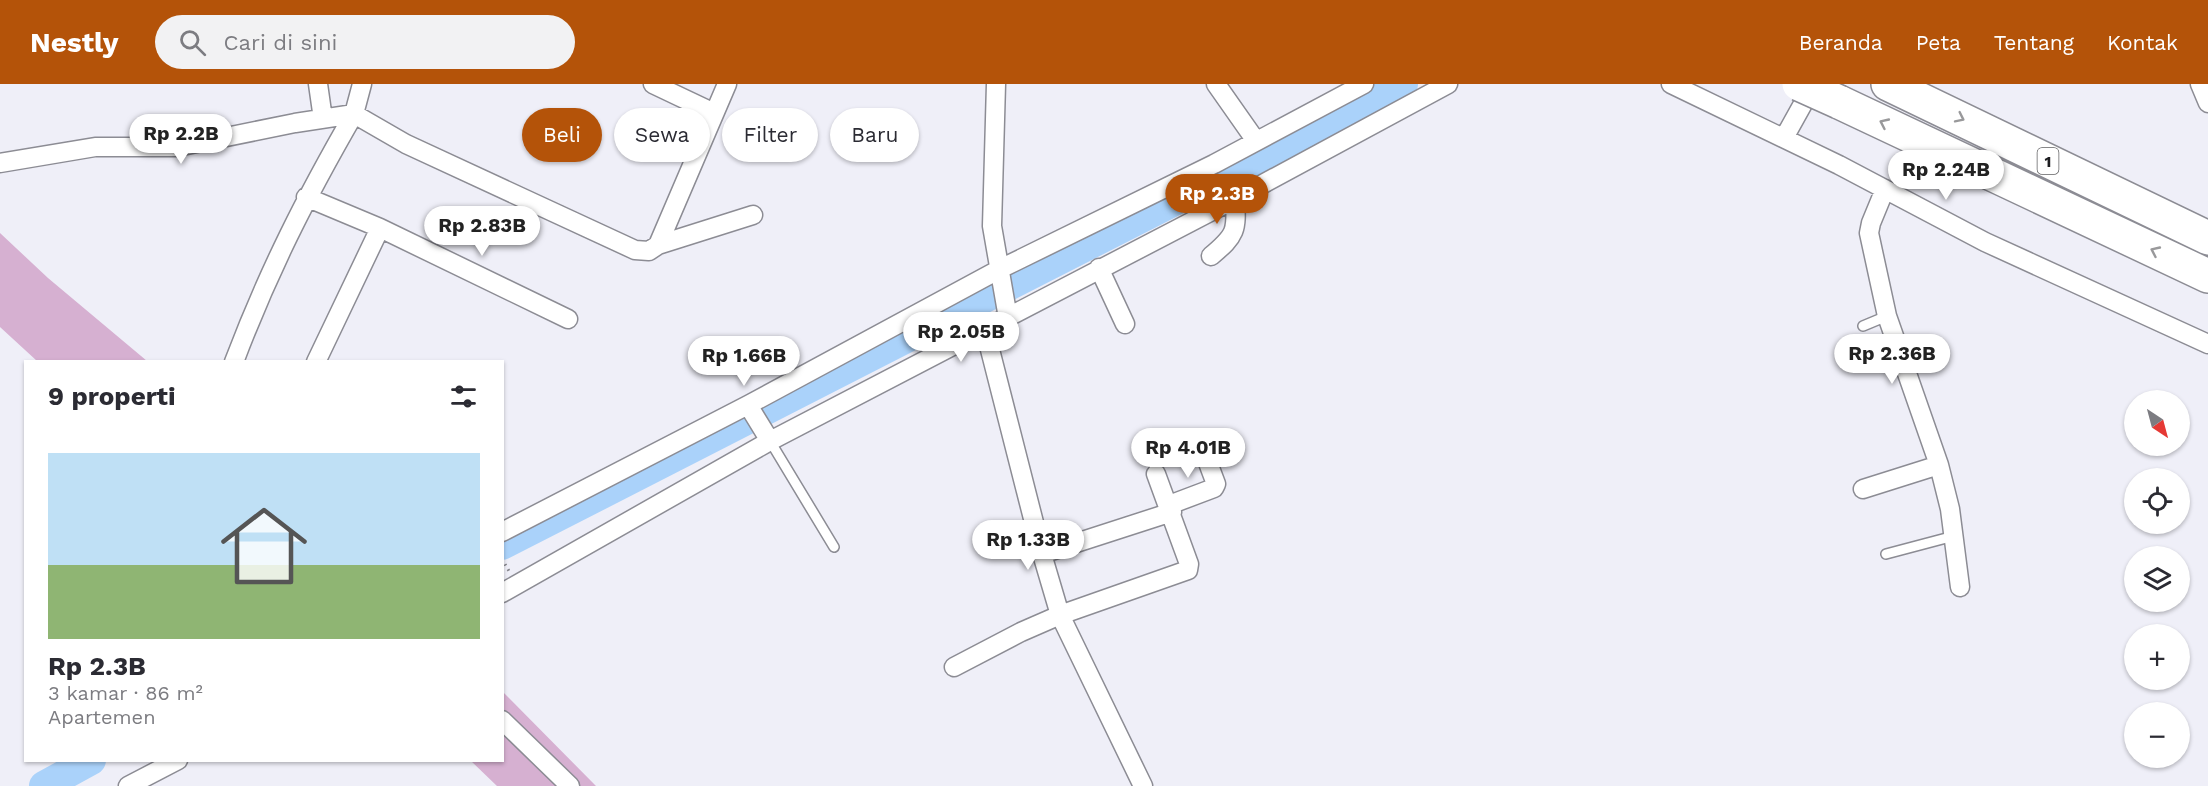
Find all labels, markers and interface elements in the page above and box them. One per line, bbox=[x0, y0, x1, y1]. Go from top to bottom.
search box bbox=[155, 15, 575, 69]
text: Nestly bbox=[30, 26, 119, 59]
icon: search bbox=[176, 26, 209, 59]
text: Cari di sini bbox=[224, 30, 337, 55]
text: Beranda bbox=[1799, 30, 1883, 55]
text: Peta bbox=[1916, 30, 1961, 55]
text: Tentang bbox=[1994, 30, 2074, 55]
text: Kontak bbox=[2107, 30, 2178, 55]
chip: Beli bbox=[522, 108, 602, 162]
chip: Sewa bbox=[614, 108, 710, 162]
chip: Filter bbox=[722, 108, 818, 162]
chip: Baru bbox=[830, 108, 919, 162]
one-way arrow bbox=[1953, 111, 1964, 123]
pin: Rp 2.2B bbox=[126, 114, 236, 165]
one-way arrow bbox=[1879, 119, 1890, 131]
text: Rp 2.2B bbox=[143, 121, 219, 145]
road number: 1 bbox=[2038, 148, 2058, 174]
pin: Rp 2.24B bbox=[1884, 150, 2008, 201]
text: Rp 2.24B bbox=[1902, 157, 1990, 181]
pin: Rp 2.3B bbox=[1162, 174, 1272, 225]
text: Rp 2.3B bbox=[1179, 181, 1255, 205]
pin: Rp 2.83B bbox=[420, 206, 544, 257]
text: Rp 2.83B bbox=[438, 213, 526, 237]
one-way arrow bbox=[2151, 247, 2162, 259]
pin: Rp 2.05B bbox=[899, 312, 1023, 363]
text: Rp 2.05B bbox=[917, 319, 1005, 343]
pin: Rp 2.36B bbox=[1830, 334, 1954, 385]
pin: Rp 1.66B bbox=[682, 336, 806, 387]
text: Rp 2.36B bbox=[1848, 341, 1936, 365]
text: Rp 1.66B bbox=[702, 343, 786, 367]
icon: filters bbox=[447, 380, 480, 413]
text: 9 properti bbox=[48, 381, 176, 411]
north arrow bbox=[2124, 390, 2190, 456]
map controls bbox=[2124, 390, 2190, 768]
pin: Rp 4.01B bbox=[1126, 428, 1250, 479]
text: Rp 4.01B bbox=[1145, 435, 1231, 459]
button: locate bbox=[2124, 468, 2190, 534]
icon: home bbox=[210, 492, 318, 600]
pin: Rp 1.33B bbox=[966, 520, 1090, 571]
text: Rp 1.33B bbox=[986, 527, 1070, 551]
button: layers bbox=[2124, 546, 2190, 612]
button: + bbox=[2124, 624, 2190, 690]
text: Rp 2.3B bbox=[48, 651, 146, 681]
text: 3 kamar · 86 m² bbox=[48, 681, 203, 705]
button: − bbox=[2124, 702, 2190, 768]
text: Apartemen bbox=[48, 705, 156, 729]

